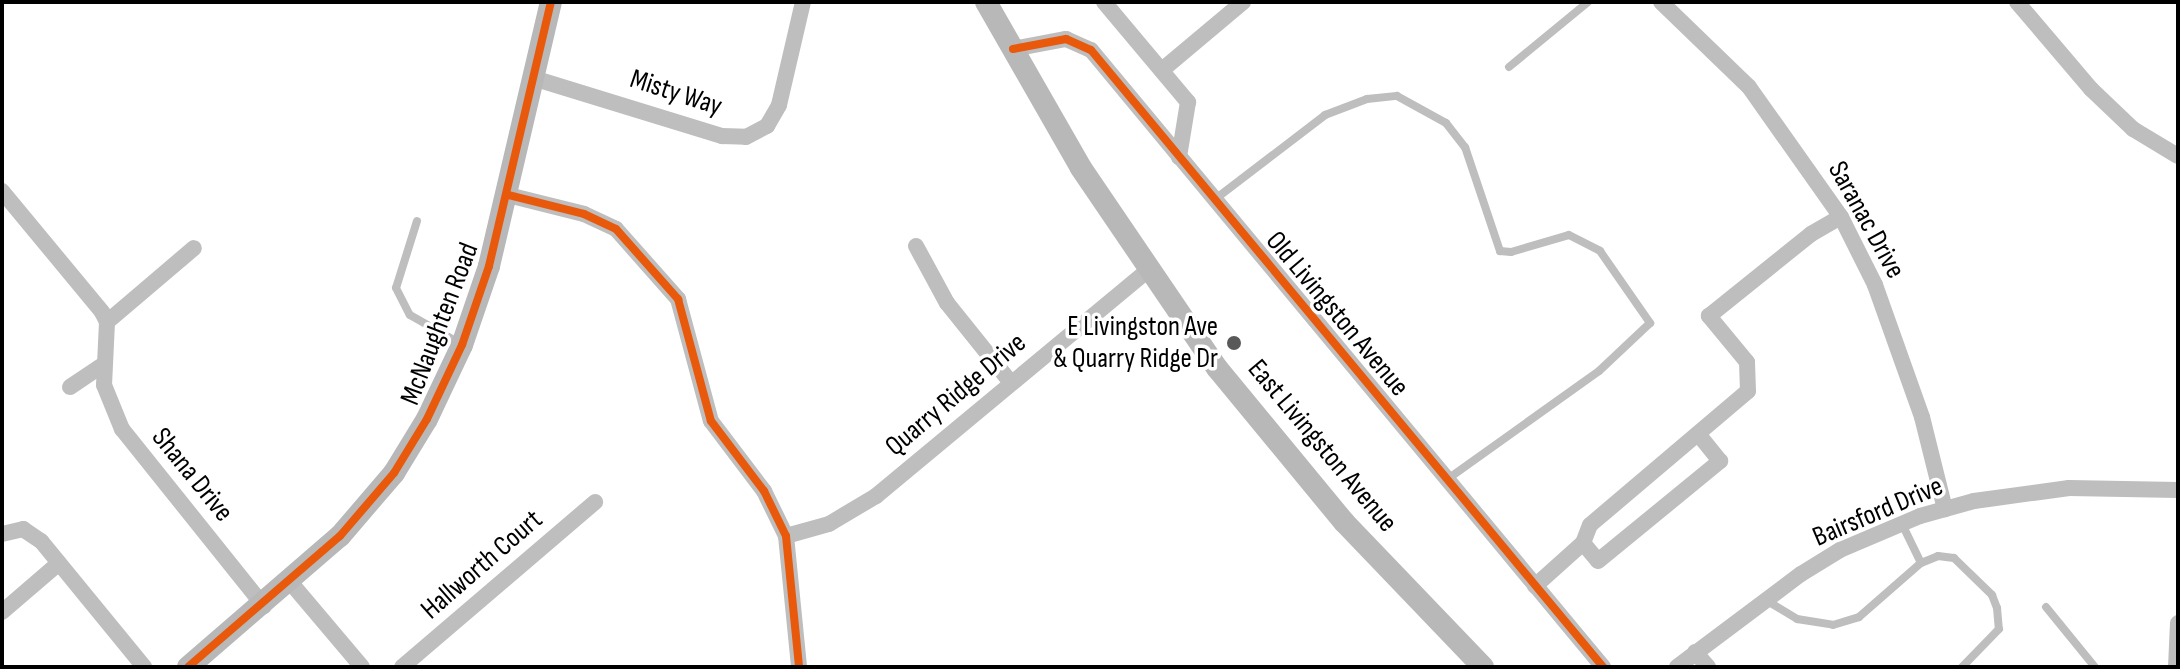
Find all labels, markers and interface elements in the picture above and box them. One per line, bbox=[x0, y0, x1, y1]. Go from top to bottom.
street label: Misty Way bbox=[626, 62, 726, 124]
street label: Saranac Drive bbox=[1820, 156, 1912, 284]
street label: Old Livingston Avenue bbox=[1258, 225, 1416, 403]
street label: McNaughten Road bbox=[394, 238, 486, 410]
place label: E Livingston Ave & Quarry Ridge Dr bbox=[1053, 310, 1218, 376]
street label: Quarry Ridge Drive bbox=[879, 326, 1033, 464]
marker: E Livingston Ave & Quarry Ridge Dr bbox=[1225, 334, 1243, 352]
street label: East Livingston Avenue bbox=[1240, 353, 1404, 539]
street label: Shana Drive bbox=[144, 421, 240, 529]
street label: Bairsford Drive bbox=[1808, 470, 1948, 554]
street label: Hallworth Court bbox=[415, 503, 549, 627]

